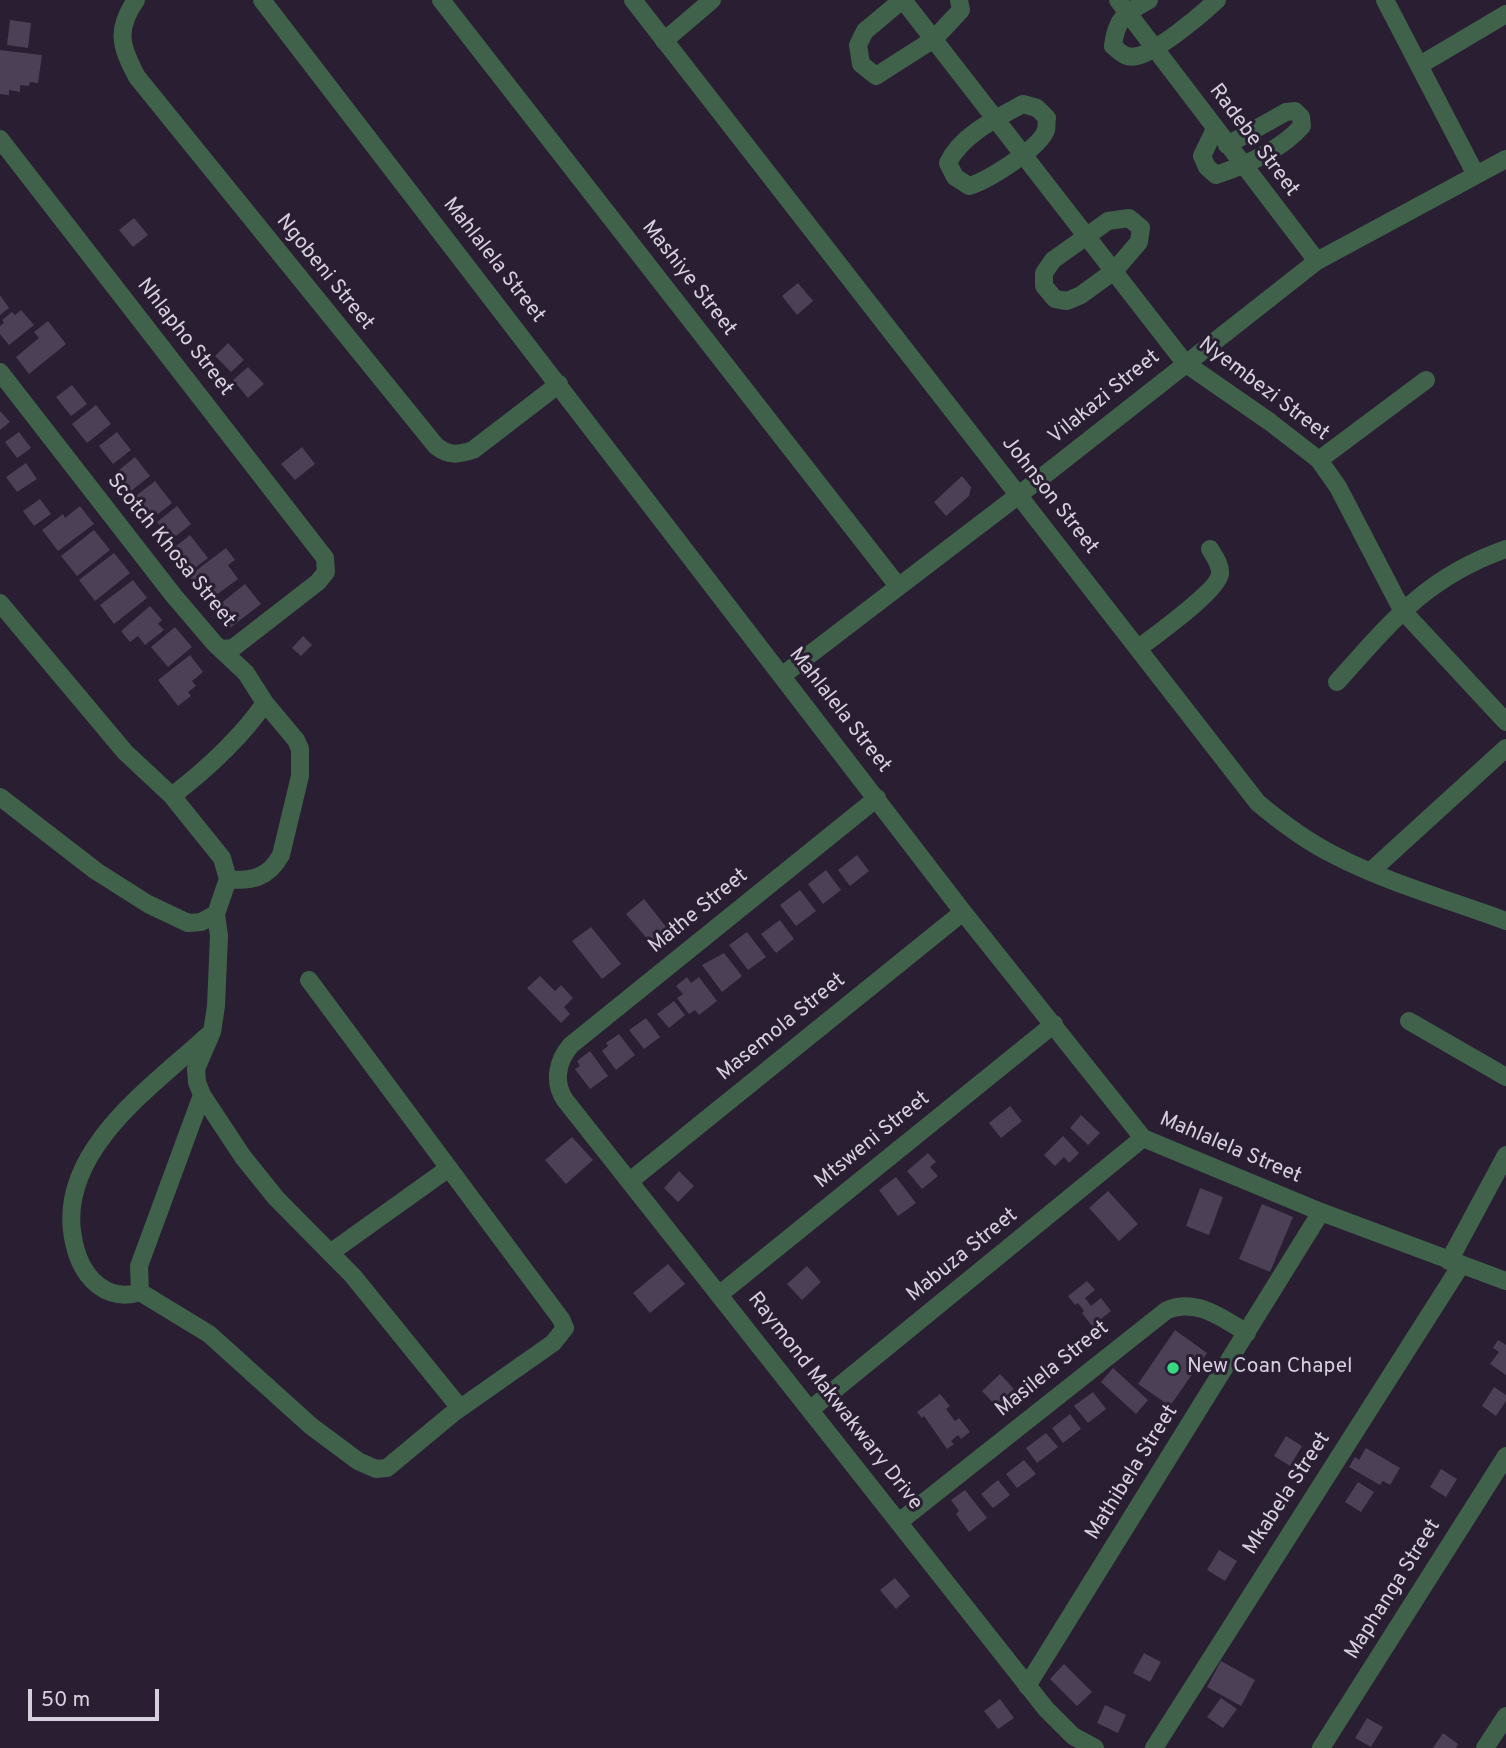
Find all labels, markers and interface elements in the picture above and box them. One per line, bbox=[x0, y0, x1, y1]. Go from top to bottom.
street label: Radebe Street bbox=[1202, 80, 1304, 202]
street label: Mahlalela Street bbox=[436, 193, 550, 329]
street label: Ngobeni Street bbox=[270, 210, 378, 336]
street label: Mashiye Street bbox=[635, 216, 741, 342]
street label: Nhlapho Street bbox=[130, 274, 238, 402]
street label: Nyembezi Street bbox=[1193, 333, 1333, 447]
street label: Vilakazi Street bbox=[1044, 345, 1166, 451]
street label: Johnson Street bbox=[995, 432, 1103, 560]
street label: Scotch Khosa Street bbox=[100, 469, 240, 633]
street label: Mahlalela Street bbox=[782, 643, 896, 779]
street label: Mathe Street bbox=[644, 864, 754, 960]
street label: Masemola Street bbox=[713, 969, 851, 1087]
street label: Mtsweni Street bbox=[810, 1087, 936, 1195]
street label: Mahlalela Street bbox=[1155, 1108, 1305, 1190]
street label: Mabuza Street bbox=[902, 1204, 1024, 1308]
street label: Raymond Makwakwary Drive bbox=[741, 1288, 927, 1516]
street label: Masilela Street bbox=[991, 1317, 1115, 1423]
place label: New Coan Chapel bbox=[1187, 1355, 1353, 1381]
marker: New Coan Chapel bbox=[1165, 1360, 1181, 1376]
street label: Mathibela Street bbox=[1081, 1401, 1185, 1545]
street label: Mkabela Street bbox=[1239, 1428, 1337, 1560]
street label: Maphanga Street bbox=[1341, 1515, 1447, 1665]
scale bar bbox=[32, 1674, 163, 1718]
text: 50 m bbox=[41, 1687, 90, 1714]

